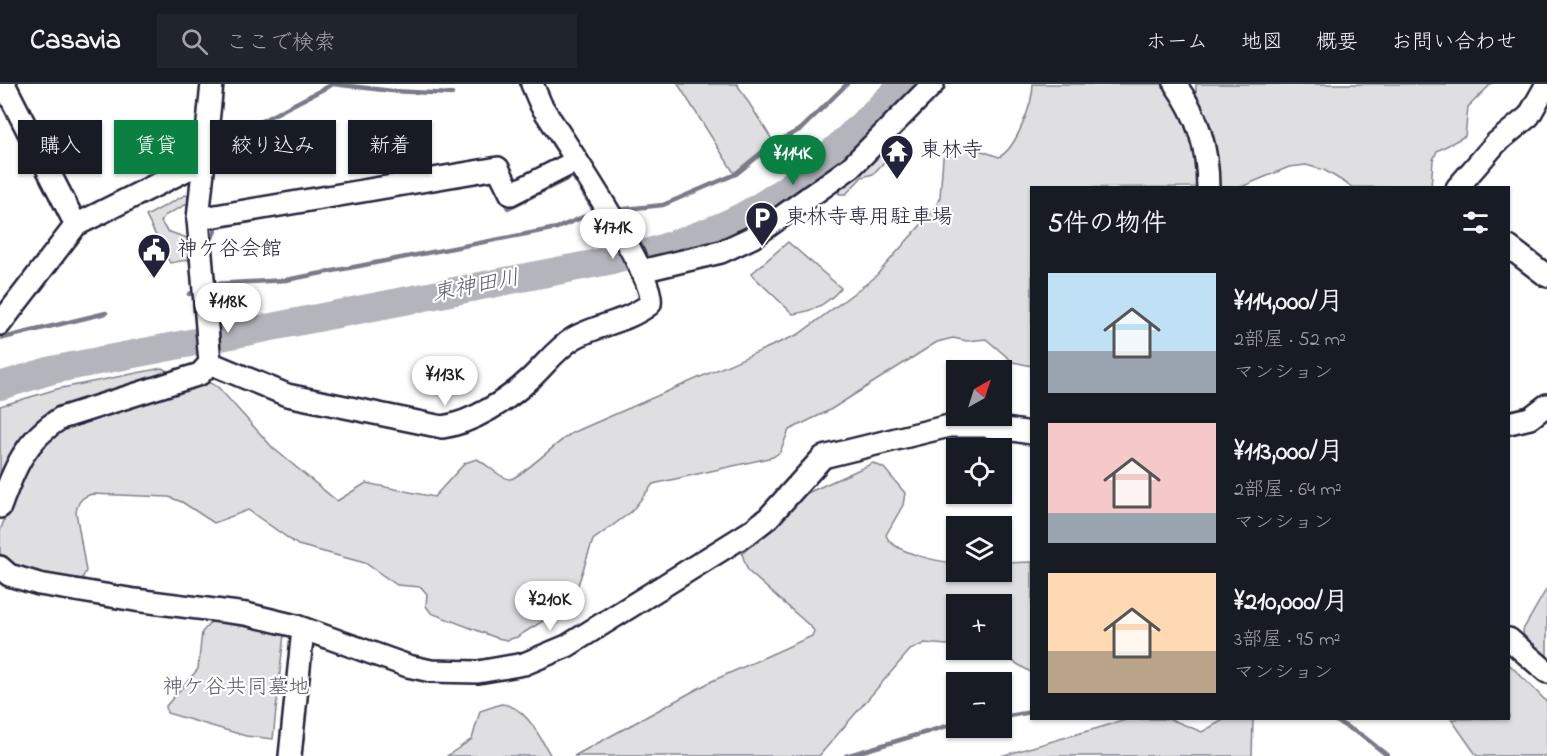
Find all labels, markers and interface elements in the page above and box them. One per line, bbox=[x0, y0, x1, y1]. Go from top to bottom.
search box bbox=[157, 14, 577, 68]
text: Casavia bbox=[30, 21, 121, 62]
icon: search bbox=[178, 25, 211, 58]
text: ここで検索 bbox=[226, 28, 336, 60]
text: ホーム bbox=[1146, 28, 1208, 58]
text: 地図 bbox=[1241, 28, 1283, 58]
text: 概要 bbox=[1316, 28, 1358, 58]
text: お問い合わせ bbox=[1391, 28, 1517, 58]
chip: 購入 bbox=[18, 120, 102, 174]
chip: 賃貸 bbox=[114, 120, 198, 174]
chip: 絞り込み bbox=[210, 120, 336, 174]
chip: 新着 bbox=[348, 120, 432, 174]
temple icon: 東林寺 bbox=[879, 133, 915, 180]
pin: ¥114K bbox=[751, 135, 835, 186]
place label: 東林寺 bbox=[920, 136, 983, 166]
text: ¥114K bbox=[774, 140, 812, 169]
parking icon: 東林寺専用駐車場 bbox=[744, 200, 780, 247]
place label: 東林寺専用駐車場 bbox=[785, 203, 953, 233]
text: 5件の物件 bbox=[1048, 206, 1167, 244]
icon: filters bbox=[1459, 206, 1492, 239]
pin: ¥171K bbox=[571, 209, 655, 260]
text: ¥171K bbox=[594, 214, 632, 243]
public building icon: 神ケ谷会館 bbox=[136, 232, 172, 279]
place label: 神ケ谷会館 bbox=[177, 235, 282, 265]
water label: 東神田川 bbox=[430, 263, 522, 311]
pin: ¥118K bbox=[186, 283, 270, 334]
text: ¥114,000/月 bbox=[1234, 284, 1344, 322]
text: ¥118K bbox=[209, 288, 247, 317]
icon: home bbox=[1096, 297, 1168, 369]
text: 2部屋 · 52 m² bbox=[1234, 326, 1346, 355]
pin: ¥113K bbox=[403, 356, 487, 407]
text: マンション bbox=[1234, 359, 1333, 388]
north arrow bbox=[946, 360, 1012, 426]
map controls bbox=[946, 360, 1012, 738]
text: ¥113K bbox=[426, 361, 464, 390]
text: ¥113,000/月 bbox=[1234, 434, 1344, 472]
button: locate bbox=[946, 438, 1012, 504]
icon: home bbox=[1096, 447, 1168, 519]
text: 2部屋 · 64 m² bbox=[1234, 476, 1342, 505]
text: マンション bbox=[1234, 509, 1333, 538]
button: layers bbox=[946, 516, 1012, 582]
pin: ¥210K bbox=[508, 581, 592, 632]
text: ¥210,000/月 bbox=[1234, 584, 1349, 622]
text: ¥210K bbox=[529, 586, 571, 615]
button: + bbox=[946, 594, 1012, 660]
icon: home bbox=[1096, 597, 1168, 669]
text: 3部屋 · 95 m² bbox=[1234, 626, 1340, 655]
text: マンション bbox=[1234, 659, 1333, 688]
button: − bbox=[946, 672, 1012, 738]
park label: 神ケ谷共同墓地 bbox=[163, 673, 310, 703]

